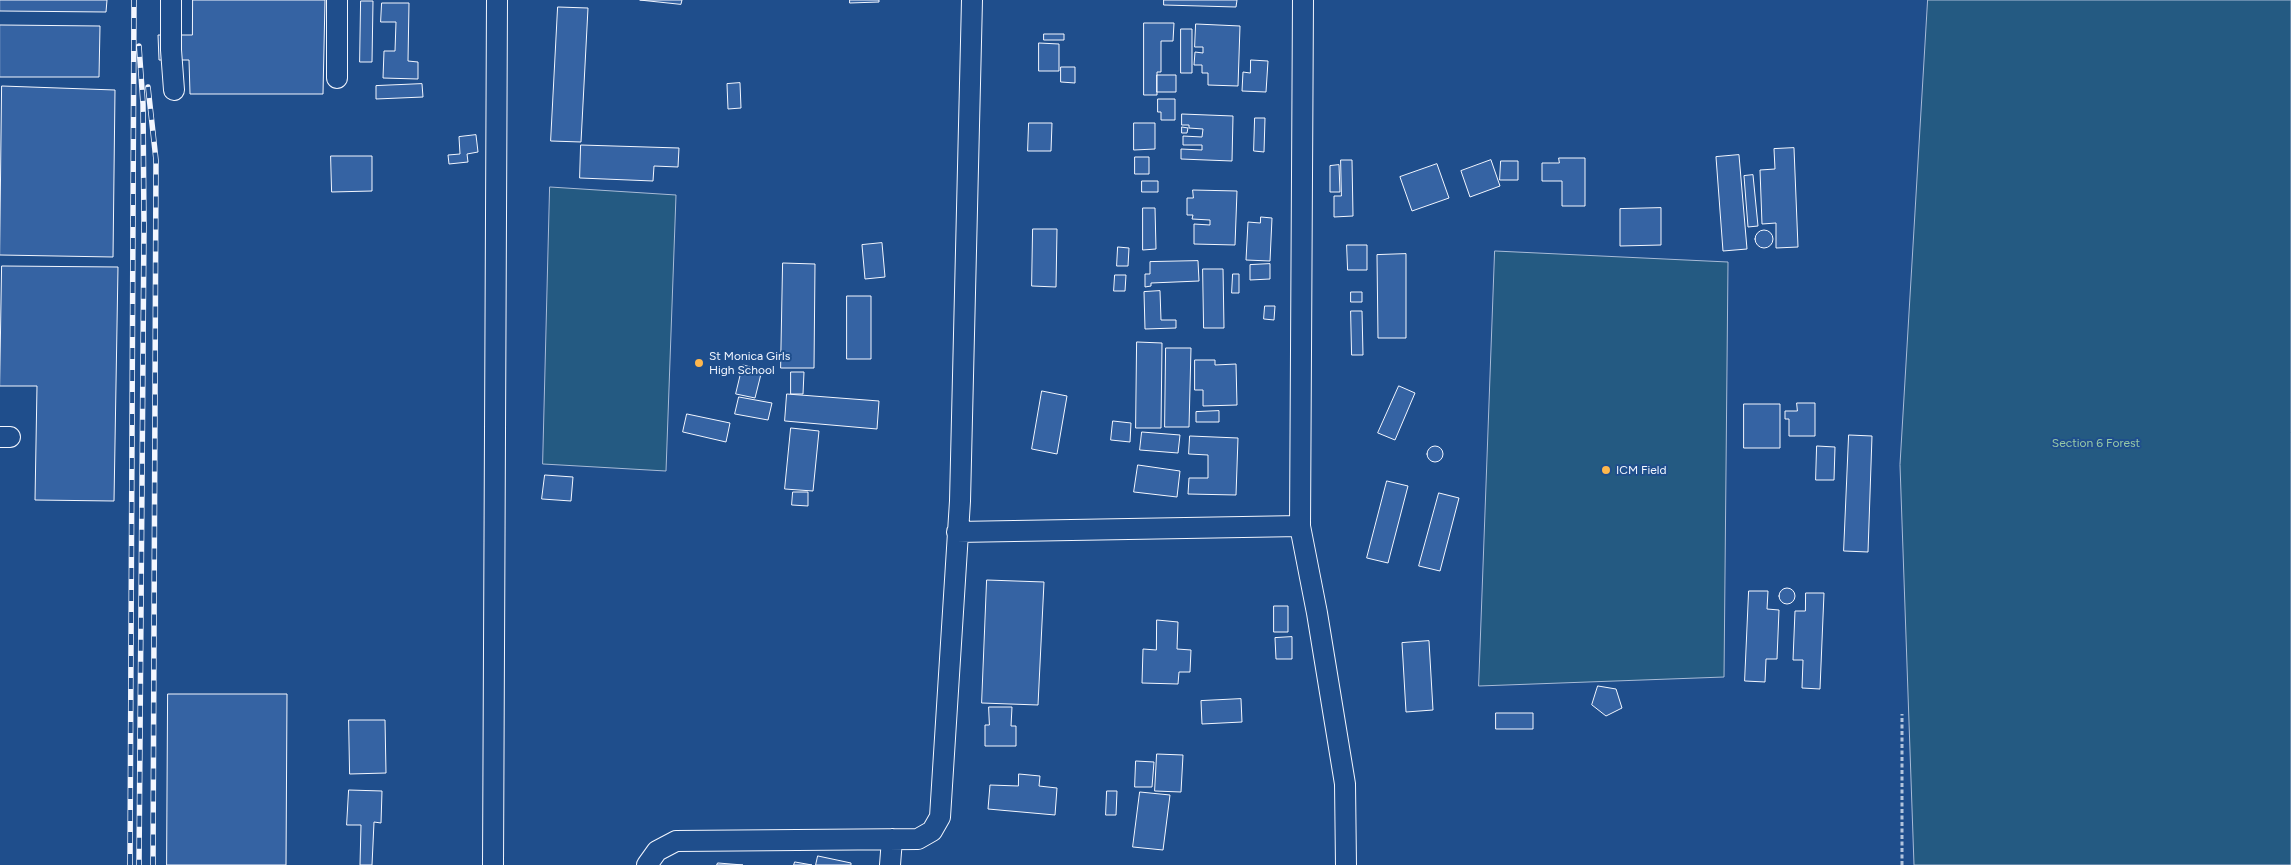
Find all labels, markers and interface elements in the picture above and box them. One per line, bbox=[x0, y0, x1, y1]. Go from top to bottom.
place label: St Monica Girls High School bbox=[709, 349, 790, 377]
marker: St Monica Girls High School bbox=[693, 357, 705, 369]
park label: Section 6 Forest bbox=[2052, 436, 2140, 450]
place label: ICM Field bbox=[1616, 463, 1667, 477]
marker: ICM Field bbox=[1600, 464, 1612, 476]

